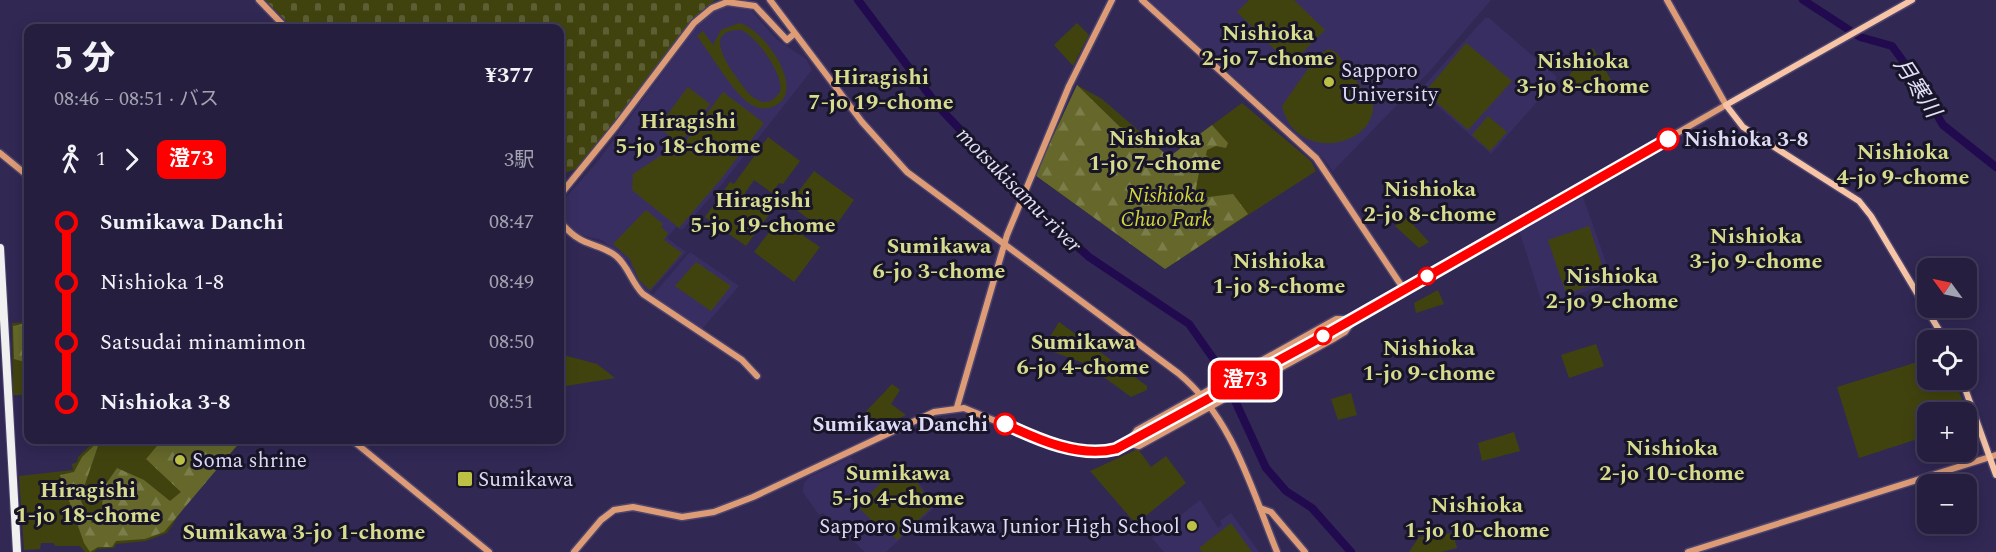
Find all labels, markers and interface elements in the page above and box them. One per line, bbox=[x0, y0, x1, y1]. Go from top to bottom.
district label: Nishioka 2-jo 7-chome bbox=[1202, 17, 1335, 75]
text: 5 分 bbox=[54, 34, 115, 84]
district label: Nishioka 3-jo 8-chome bbox=[1517, 45, 1650, 103]
water label: 月寒川 bbox=[1885, 51, 1950, 126]
place label: Sapporo University bbox=[1341, 55, 1439, 111]
text: ¥377 bbox=[485, 59, 534, 92]
district label: Hiragishi 7-jo 19-chome bbox=[808, 61, 954, 119]
marker: Sapporo University bbox=[1322, 75, 1336, 89]
text: 08:46 – 08:51 · バス bbox=[54, 84, 219, 114]
district label: Hiragishi 5-jo 18-chome bbox=[615, 105, 761, 163]
water label: motsukisamu-river bbox=[948, 120, 1090, 261]
district label: Nishioka 1-jo 7-chome bbox=[1089, 122, 1222, 180]
place label: Nishioka 3-8 bbox=[1684, 124, 1809, 156]
marker: Nishioka 3-8 bbox=[1657, 128, 1679, 150]
district label: Nishioka 4-jo 9-chome bbox=[1837, 136, 1970, 194]
icon: walk bbox=[54, 143, 87, 176]
icon: forward bbox=[115, 143, 148, 176]
text: 澄73 bbox=[169, 143, 214, 175]
text: 1 bbox=[96, 144, 106, 174]
text: 3駅 bbox=[504, 145, 534, 175]
district label: Nishioka 2-jo 8-chome bbox=[1364, 173, 1497, 231]
park label: Nishioka Chuo Park bbox=[1120, 180, 1212, 236]
district label: Hiragishi 5-jo 19-chome bbox=[690, 184, 836, 242]
text: Sumikawa Danchi bbox=[100, 206, 284, 239]
text: 08:47 bbox=[489, 207, 534, 237]
district label: Nishioka 3-jo 9-chome bbox=[1690, 220, 1823, 278]
district label: Sumikawa 6-jo 3-chome bbox=[873, 230, 1006, 288]
district label: Nishioka 1-jo 8-chome bbox=[1213, 245, 1346, 303]
north arrow bbox=[1917, 258, 1977, 318]
map controls bbox=[1917, 258, 1977, 534]
district label: Nishioka 2-jo 9-chome bbox=[1546, 260, 1679, 318]
text: Nishioka 1-8 bbox=[100, 266, 224, 299]
text: 08:49 bbox=[489, 267, 534, 297]
unlabelled marker bbox=[1418, 267, 1436, 285]
text: Satsudai minamimon bbox=[100, 326, 306, 359]
district label: Sumikawa 6-jo 4-chome bbox=[1017, 326, 1150, 384]
text: 08:50 bbox=[489, 327, 534, 357]
unlabelled marker bbox=[1314, 327, 1332, 345]
button: locate bbox=[1917, 330, 1977, 390]
district label: Nishioka 1-jo 9-chome bbox=[1363, 332, 1496, 390]
line badge: 澄73 bbox=[1210, 360, 1280, 400]
text: 澄73 bbox=[1223, 364, 1267, 396]
text: Nishioka 3-8 bbox=[100, 386, 231, 419]
text: 08:51 bbox=[489, 387, 534, 417]
button: + bbox=[1917, 402, 1977, 462]
place label: Sumikawa Danchi bbox=[812, 409, 988, 441]
marker: Sumikawa Danchi bbox=[994, 413, 1016, 435]
district label: Nishioka 2-jo 10-chome bbox=[1599, 432, 1745, 490]
place label: Soma shrine bbox=[192, 445, 307, 477]
marker: Soma shrine bbox=[173, 453, 187, 467]
district label: Sumikawa 5-jo 4-chome bbox=[832, 457, 965, 515]
place label: Sumikawa bbox=[478, 464, 574, 496]
marker: Sumikawa bbox=[456, 470, 474, 488]
district label: Hiragishi 1-jo 18-chome bbox=[15, 474, 161, 532]
button: − bbox=[1917, 474, 1977, 534]
district label: Nishioka 1-jo 10-chome bbox=[1404, 489, 1550, 547]
place label: Sapporo Sumikawa Junior High School bbox=[819, 511, 1180, 543]
district label: Sumikawa 3-jo 1-chome bbox=[183, 516, 426, 549]
marker: Sapporo Sumikawa Junior High School bbox=[1185, 519, 1199, 533]

